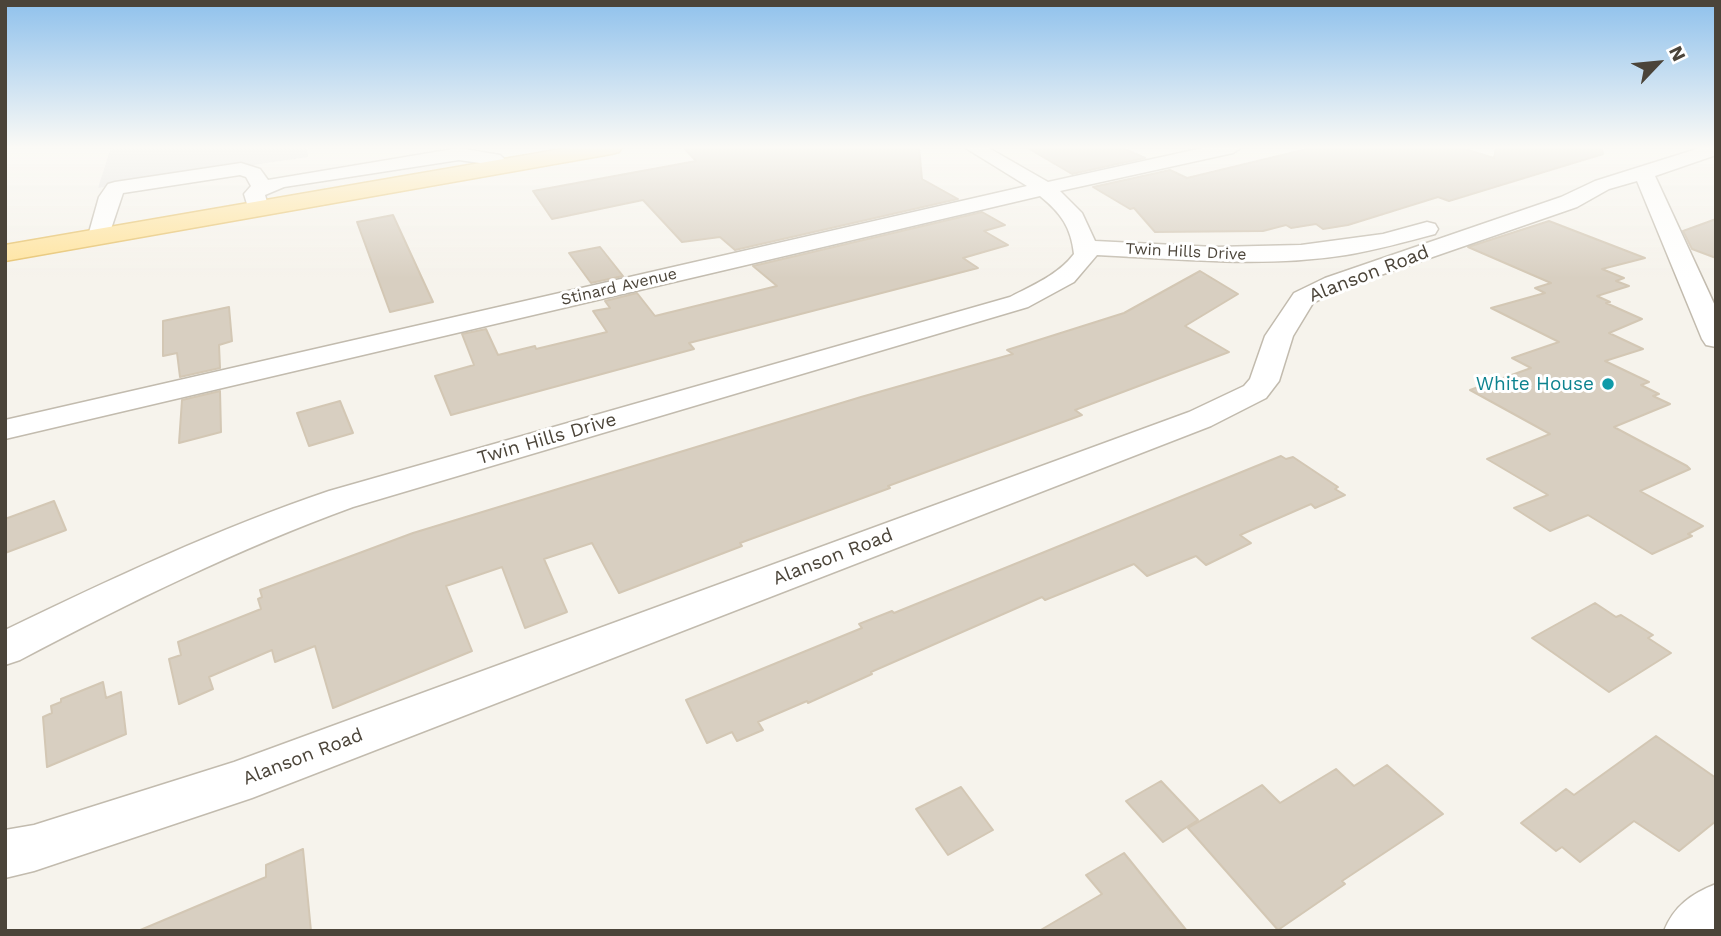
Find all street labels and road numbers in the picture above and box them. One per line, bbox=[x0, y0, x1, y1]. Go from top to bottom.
street label: Twin Hills Drive bbox=[1125, 239, 1247, 265]
street label: Alanson Road bbox=[1306, 241, 1432, 307]
street label: Stinard Avenue bbox=[559, 264, 679, 310]
street label: Twin Hills Drive bbox=[475, 408, 619, 470]
street label: Alanson Road bbox=[770, 524, 896, 590]
street label: Alanson Road bbox=[240, 724, 366, 790]

